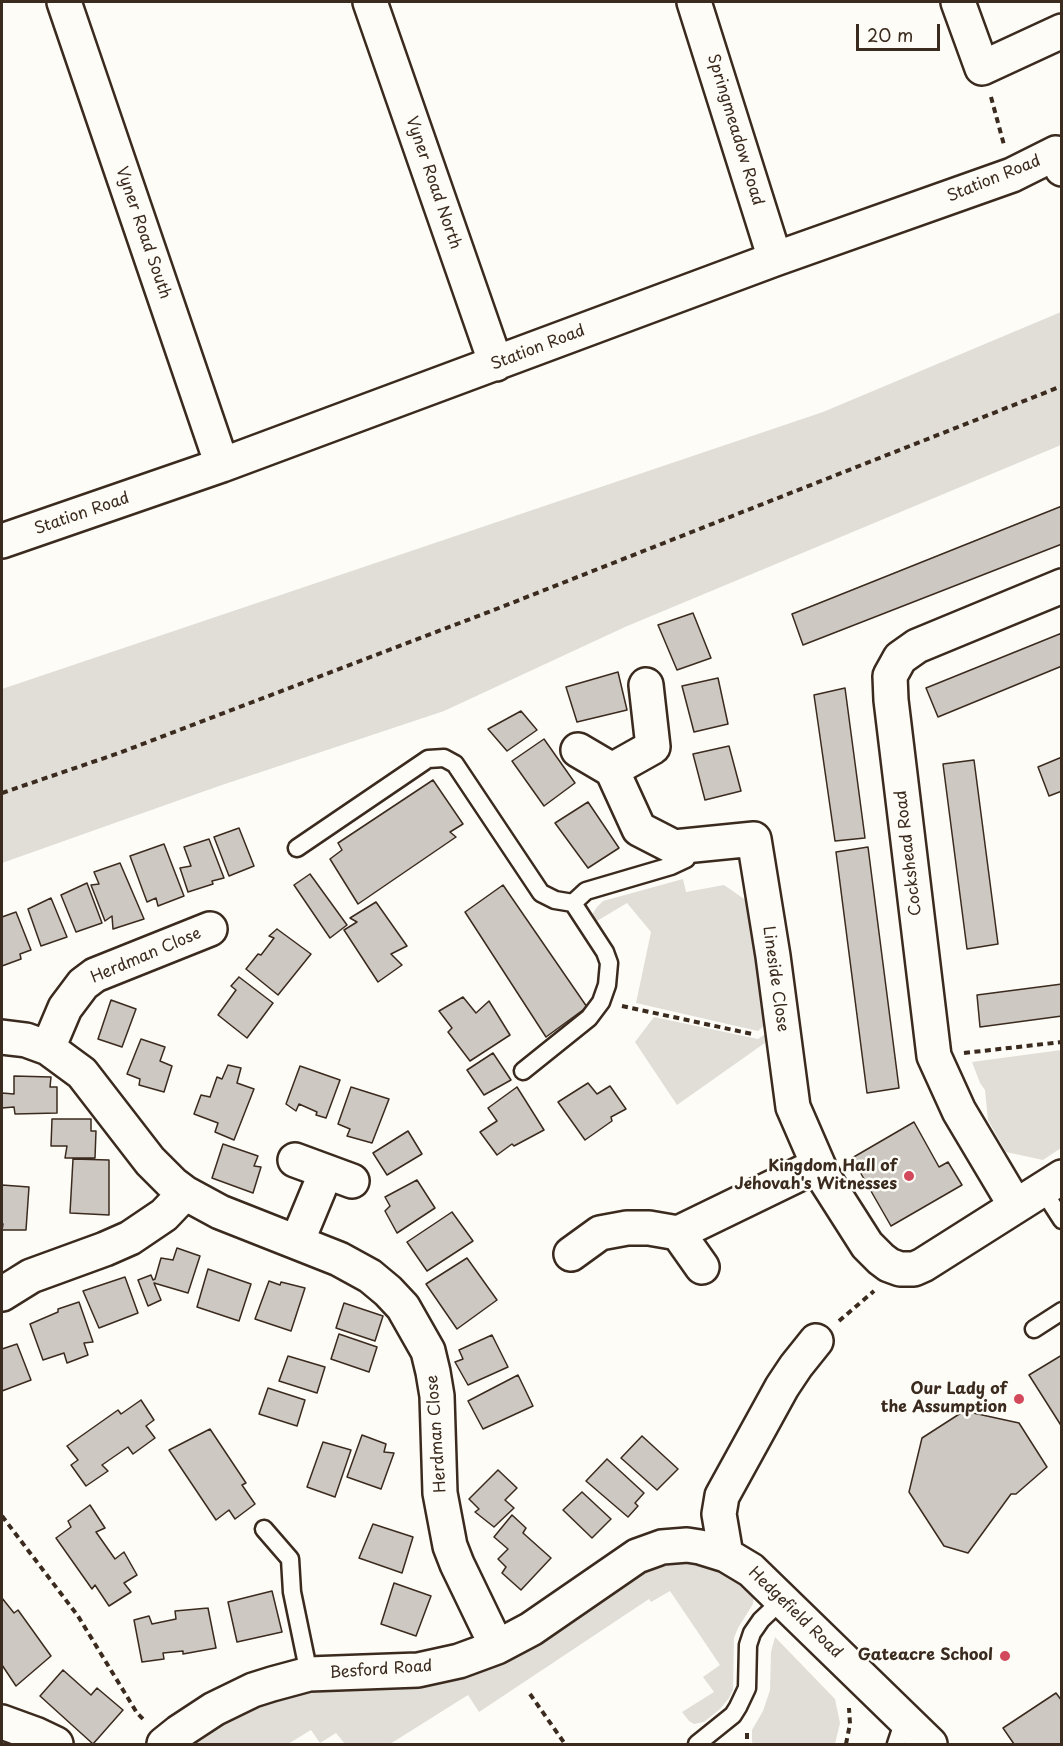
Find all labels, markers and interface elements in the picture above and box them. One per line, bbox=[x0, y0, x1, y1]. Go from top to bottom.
scale bar bbox=[859, 12, 943, 50]
text: 20 m bbox=[867, 21, 913, 48]
street label: Springmeadow Road bbox=[703, 52, 767, 208]
street label: Vyner Road North bbox=[401, 114, 465, 252]
street label: Station Road bbox=[944, 152, 1044, 206]
street label: Vyner Road South bbox=[111, 164, 175, 302]
street label: Station Road bbox=[488, 321, 588, 375]
street label: Station Road bbox=[32, 489, 132, 539]
street label: Cockshead Road bbox=[892, 789, 926, 917]
street label: Herdman Close bbox=[88, 924, 204, 988]
street label: Lineside Close bbox=[758, 925, 792, 1033]
place label: Kingdom Hall of Jehovah's Witnesses bbox=[735, 1157, 897, 1195]
marker: Kingdom Hall of Jehovah's Witnesses bbox=[902, 1169, 916, 1183]
street label: Herdman Close bbox=[423, 1374, 451, 1494]
place label: Our Lady of the Assumption bbox=[881, 1380, 1007, 1418]
marker: Our Lady of the Assumption bbox=[1012, 1392, 1026, 1406]
street label: Hedgefield Road bbox=[744, 1563, 846, 1663]
place label: Gateacre School bbox=[858, 1646, 993, 1666]
marker: Gateacre School bbox=[998, 1649, 1012, 1663]
street label: Besford Road bbox=[329, 1657, 433, 1683]

